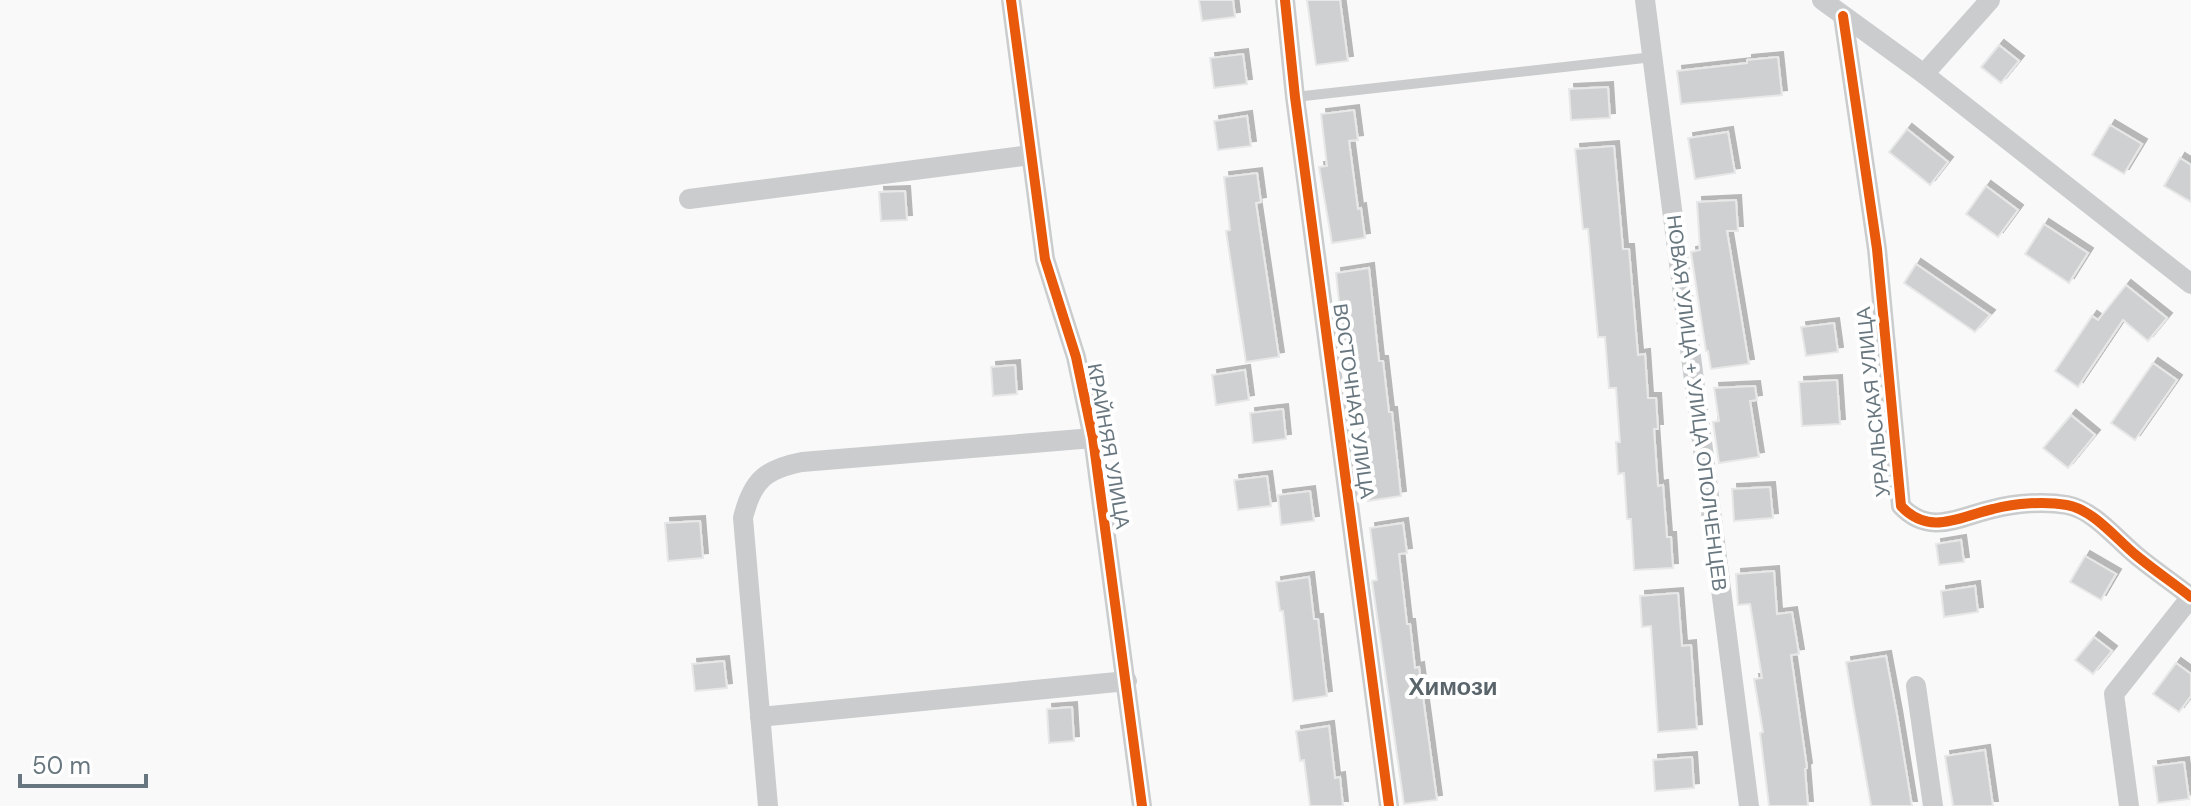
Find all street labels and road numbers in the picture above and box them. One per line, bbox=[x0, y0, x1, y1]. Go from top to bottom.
street label: НОВАЯ УЛИЦА + УЛИЦА ОПОЛЧЕНЦЕВ bbox=[1661, 213, 1733, 593]
street label: ВОСТОЧНАЯ УЛИЦА bbox=[1327, 302, 1381, 501]
street label: УРАЛЬСКАЯ УЛИЦА bbox=[1850, 305, 1896, 498]
street label: КРАЙНЯЯ УЛИЦА bbox=[1082, 361, 1136, 531]

